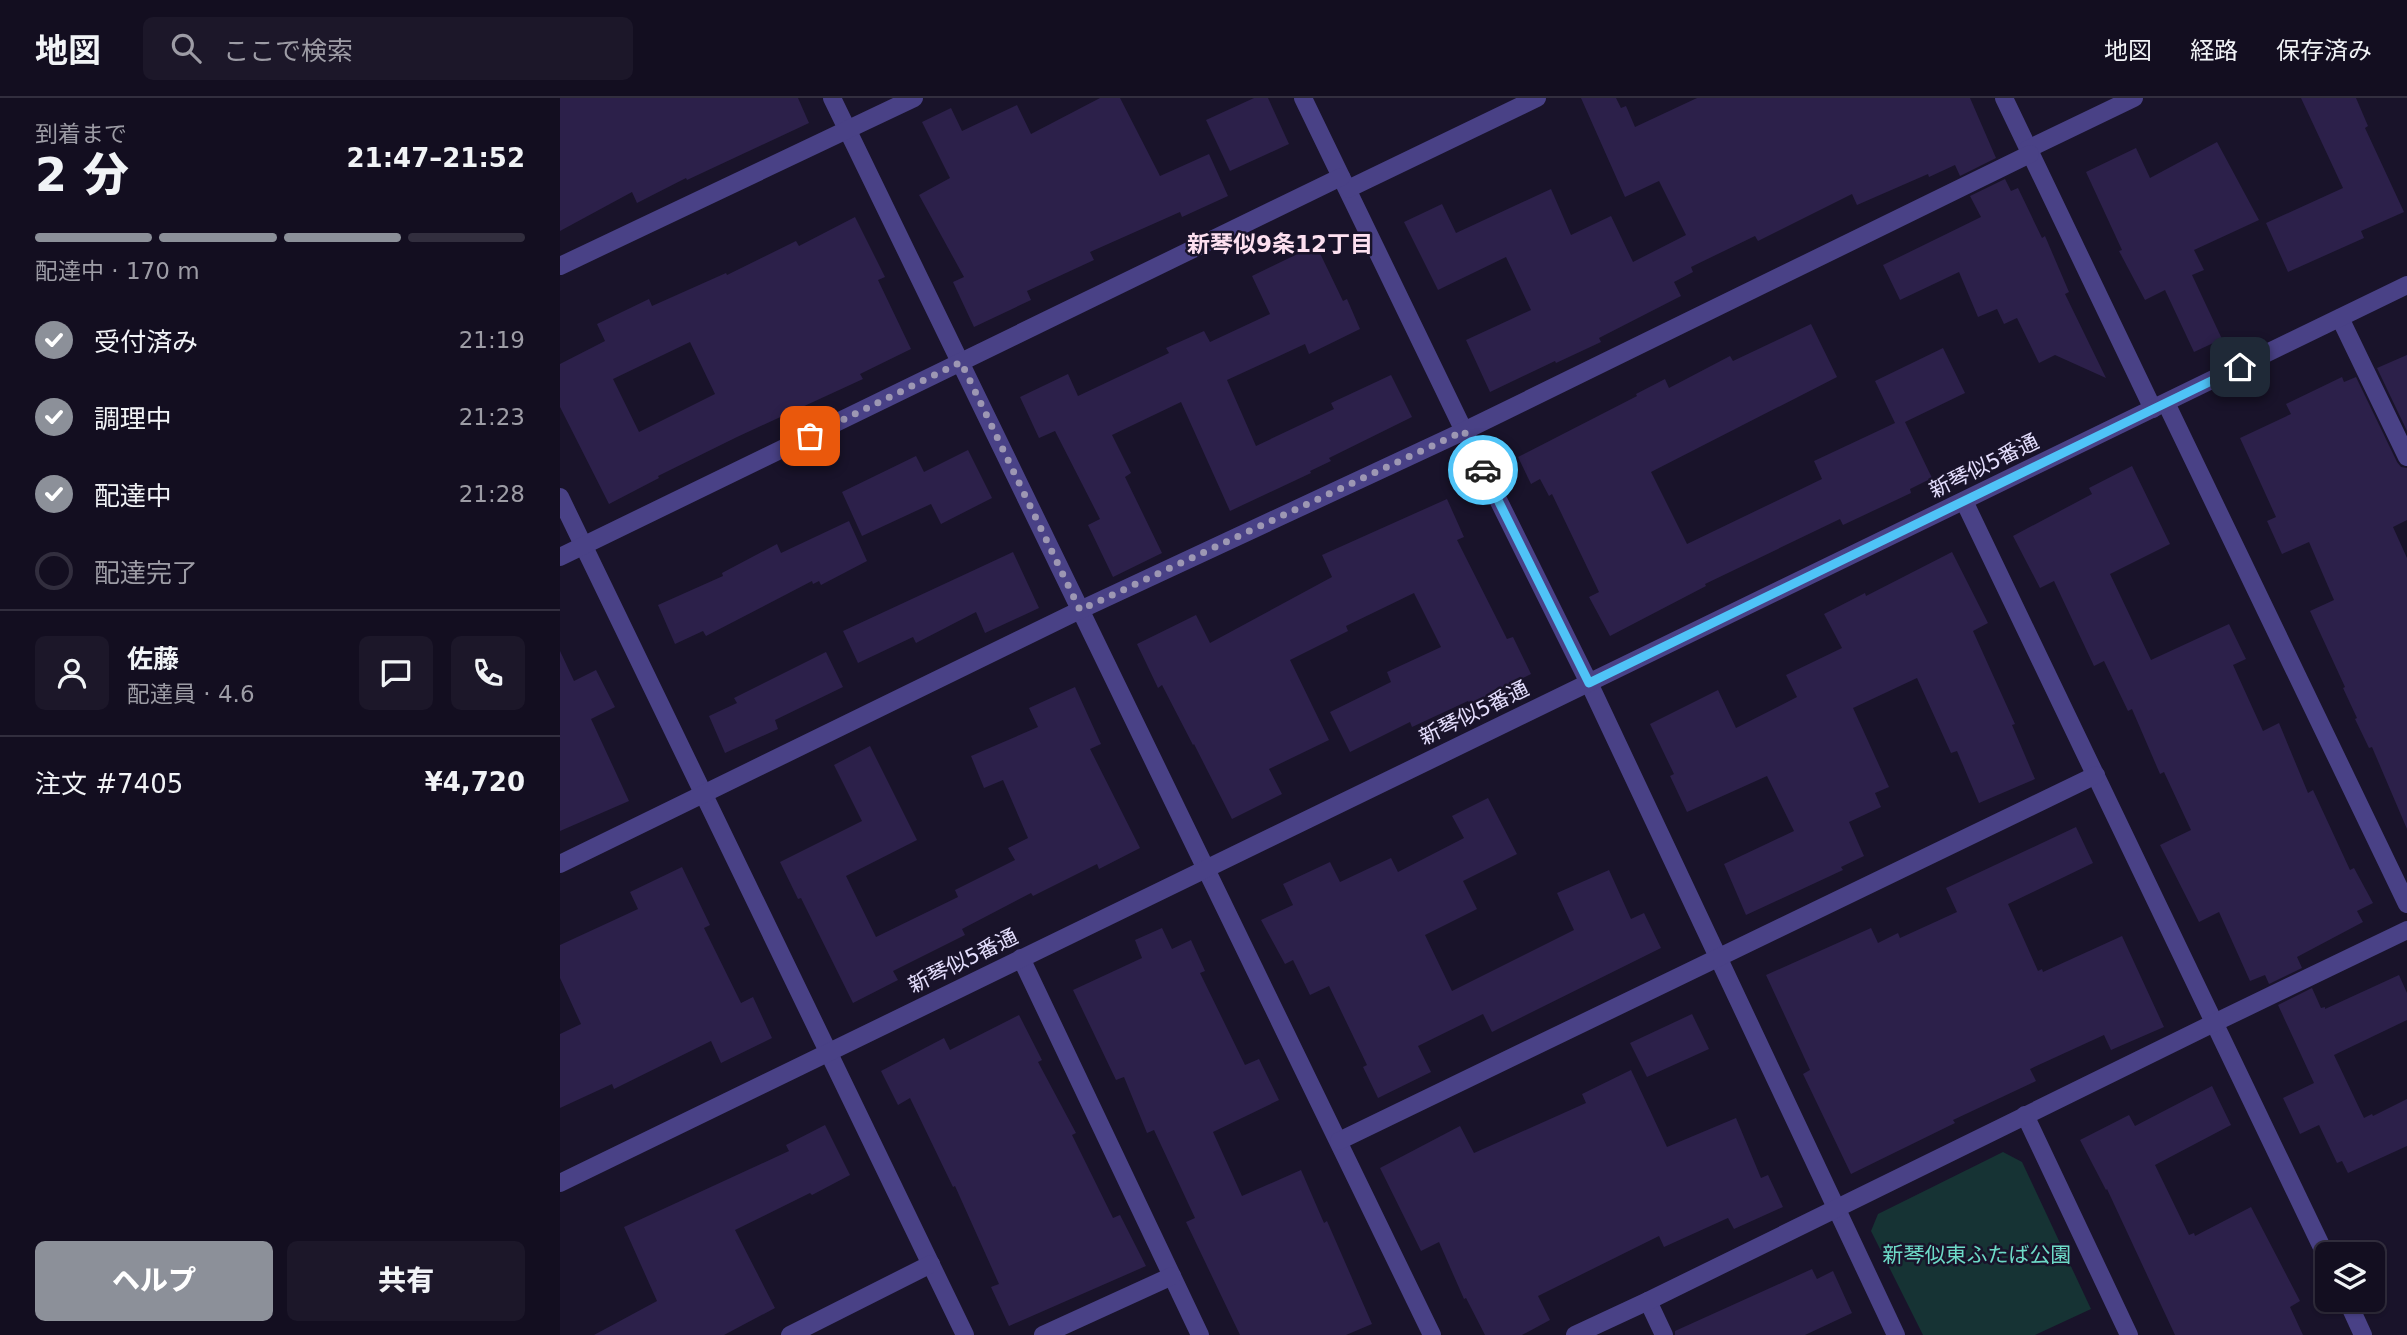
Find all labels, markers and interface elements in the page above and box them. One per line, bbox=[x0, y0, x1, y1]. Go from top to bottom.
search box bbox=[143, 17, 633, 80]
icon: search bbox=[167, 29, 205, 67]
text: 地図 bbox=[35, 31, 101, 70]
text: ここで検索 bbox=[223, 36, 353, 66]
text: 地図 bbox=[2104, 37, 2152, 65]
text: 経路 bbox=[2190, 37, 2238, 65]
text: 保存済み bbox=[2276, 37, 2372, 65]
text: 到着まで bbox=[35, 121, 127, 147]
text: 21:47–21:52 bbox=[346, 143, 525, 173]
text: 2 分 bbox=[35, 148, 129, 202]
district label: 新琴似9条12丁目 bbox=[1187, 231, 1373, 257]
text: 配達中 · 170 m bbox=[35, 258, 200, 284]
icon: check bbox=[35, 321, 73, 359]
text: 受付済み bbox=[94, 327, 198, 357]
text: 21:19 bbox=[459, 327, 525, 353]
pin bbox=[2210, 337, 2270, 397]
icon: home bbox=[2221, 348, 2259, 386]
icon: check bbox=[35, 398, 73, 436]
text: 調理中 bbox=[94, 404, 172, 434]
text: 21:23 bbox=[459, 404, 525, 430]
pin bbox=[780, 406, 840, 466]
icon: bag bbox=[791, 417, 829, 455]
street label: 新琴似5番通 bbox=[1926, 429, 2042, 503]
courier bbox=[1448, 435, 1518, 505]
icon: car bbox=[1464, 451, 1502, 489]
icon: check bbox=[35, 475, 73, 513]
text: 配達中 bbox=[94, 481, 172, 511]
text: 21:28 bbox=[459, 481, 525, 507]
text: 配達完了 bbox=[94, 558, 198, 588]
button: person bbox=[35, 636, 109, 710]
button: chat bbox=[359, 636, 433, 710]
button: phone bbox=[451, 636, 525, 710]
text: 佐藤 bbox=[127, 644, 179, 674]
street label: 新琴似5番通 bbox=[1416, 676, 1532, 750]
text: 配達員 · 4.6 bbox=[127, 681, 255, 707]
text: ¥4,720 bbox=[425, 767, 525, 797]
text: 注文 #7405 bbox=[35, 769, 183, 799]
street label: 新琴似5番通 bbox=[905, 924, 1021, 998]
button: ヘルプ bbox=[35, 1241, 273, 1321]
button: 共有 bbox=[287, 1241, 525, 1321]
map controls bbox=[2315, 1242, 2385, 1312]
button: layers bbox=[2315, 1242, 2385, 1312]
park label: 新琴似東ふたば公園 bbox=[1883, 1243, 2072, 1267]

